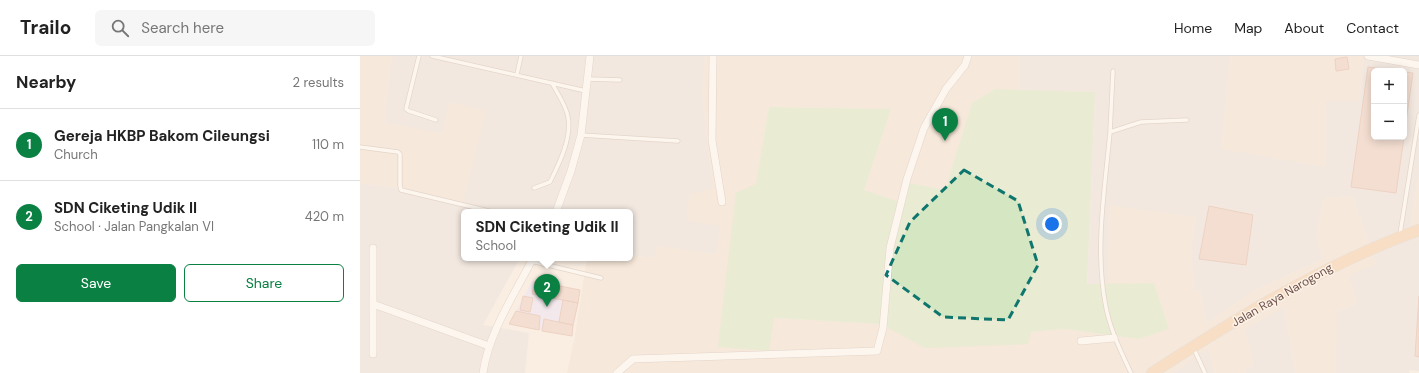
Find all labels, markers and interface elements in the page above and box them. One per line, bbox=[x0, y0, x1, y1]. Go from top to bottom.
search box bbox=[95, 10, 375, 46]
text: Trailo bbox=[20, 15, 71, 40]
icon: search bbox=[109, 17, 131, 39]
text: Search here bbox=[141, 18, 224, 38]
text: Home bbox=[1174, 19, 1212, 37]
text: Map bbox=[1234, 19, 1262, 37]
text: About bbox=[1284, 19, 1324, 37]
text: Contact bbox=[1346, 19, 1399, 37]
map controls bbox=[1371, 68, 1407, 140]
button: + bbox=[1371, 68, 1407, 104]
text: Nearby bbox=[16, 71, 76, 93]
text: 2 results bbox=[293, 74, 344, 91]
button: − bbox=[1371, 104, 1407, 140]
pin: 1 bbox=[932, 108, 958, 141]
text: Gereja HKBP Bakom Cileungsi bbox=[54, 126, 270, 146]
text: 1 bbox=[27, 136, 31, 153]
text: 110 m bbox=[312, 136, 344, 153]
text: Church bbox=[54, 146, 98, 163]
text: SDN Ciketing Udik II bbox=[54, 198, 197, 218]
text: 2 bbox=[25, 208, 33, 225]
text: 420 m bbox=[305, 208, 344, 225]
popup bbox=[461, 209, 633, 261]
your location bbox=[1042, 214, 1062, 234]
text: SDN Ciketing Udik II bbox=[475, 217, 619, 237]
text: School · Jalan Pangkalan VI bbox=[54, 218, 214, 235]
text: School bbox=[475, 237, 516, 254]
street label: Jalan Raya Narogong bbox=[1229, 259, 1336, 330]
button: Save bbox=[16, 264, 176, 302]
button: Share bbox=[184, 264, 344, 302]
pin: 2 bbox=[534, 274, 560, 307]

